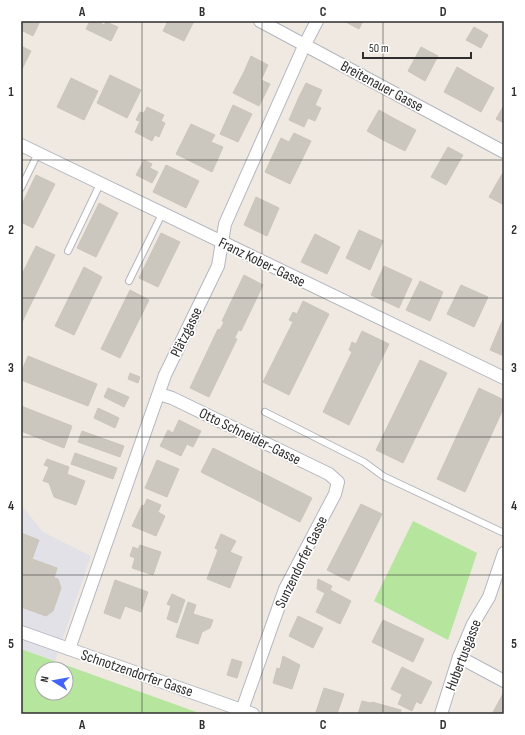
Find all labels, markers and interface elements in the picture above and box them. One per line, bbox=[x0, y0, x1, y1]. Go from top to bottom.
text: A bbox=[78, 4, 86, 20]
text: B bbox=[199, 4, 205, 20]
text: C bbox=[320, 4, 327, 20]
text: D bbox=[440, 4, 447, 20]
scale bar bbox=[363, 34, 471, 60]
text: 50 m bbox=[369, 41, 389, 56]
street label: Breitenauer Gasse bbox=[337, 57, 426, 116]
text: 1 bbox=[8, 84, 14, 100]
text: 1 bbox=[511, 84, 517, 100]
text: 2 bbox=[8, 222, 14, 238]
text: 2 bbox=[511, 222, 517, 238]
street label: Franz Kober-Gasse bbox=[215, 233, 308, 292]
street label: Plätzgasse bbox=[166, 304, 207, 360]
text: 3 bbox=[8, 360, 14, 376]
text: 3 bbox=[511, 360, 517, 376]
street label: Otto Schneider-Gasse bbox=[196, 404, 304, 469]
text: 4 bbox=[8, 498, 14, 514]
text: 4 bbox=[511, 498, 517, 514]
street label: Sunzendorfer Gasse bbox=[271, 513, 332, 611]
street label: Hubertusgasse bbox=[441, 617, 486, 694]
text: 5 bbox=[8, 636, 14, 652]
text: 5 bbox=[511, 636, 517, 652]
street label: Schnotzendorfer Gasse bbox=[78, 645, 195, 702]
north arrow bbox=[34, 661, 74, 701]
text: N bbox=[38, 675, 52, 683]
text: A bbox=[78, 717, 86, 733]
text: B bbox=[199, 717, 205, 733]
text: C bbox=[320, 717, 327, 733]
text: D bbox=[440, 717, 447, 733]

